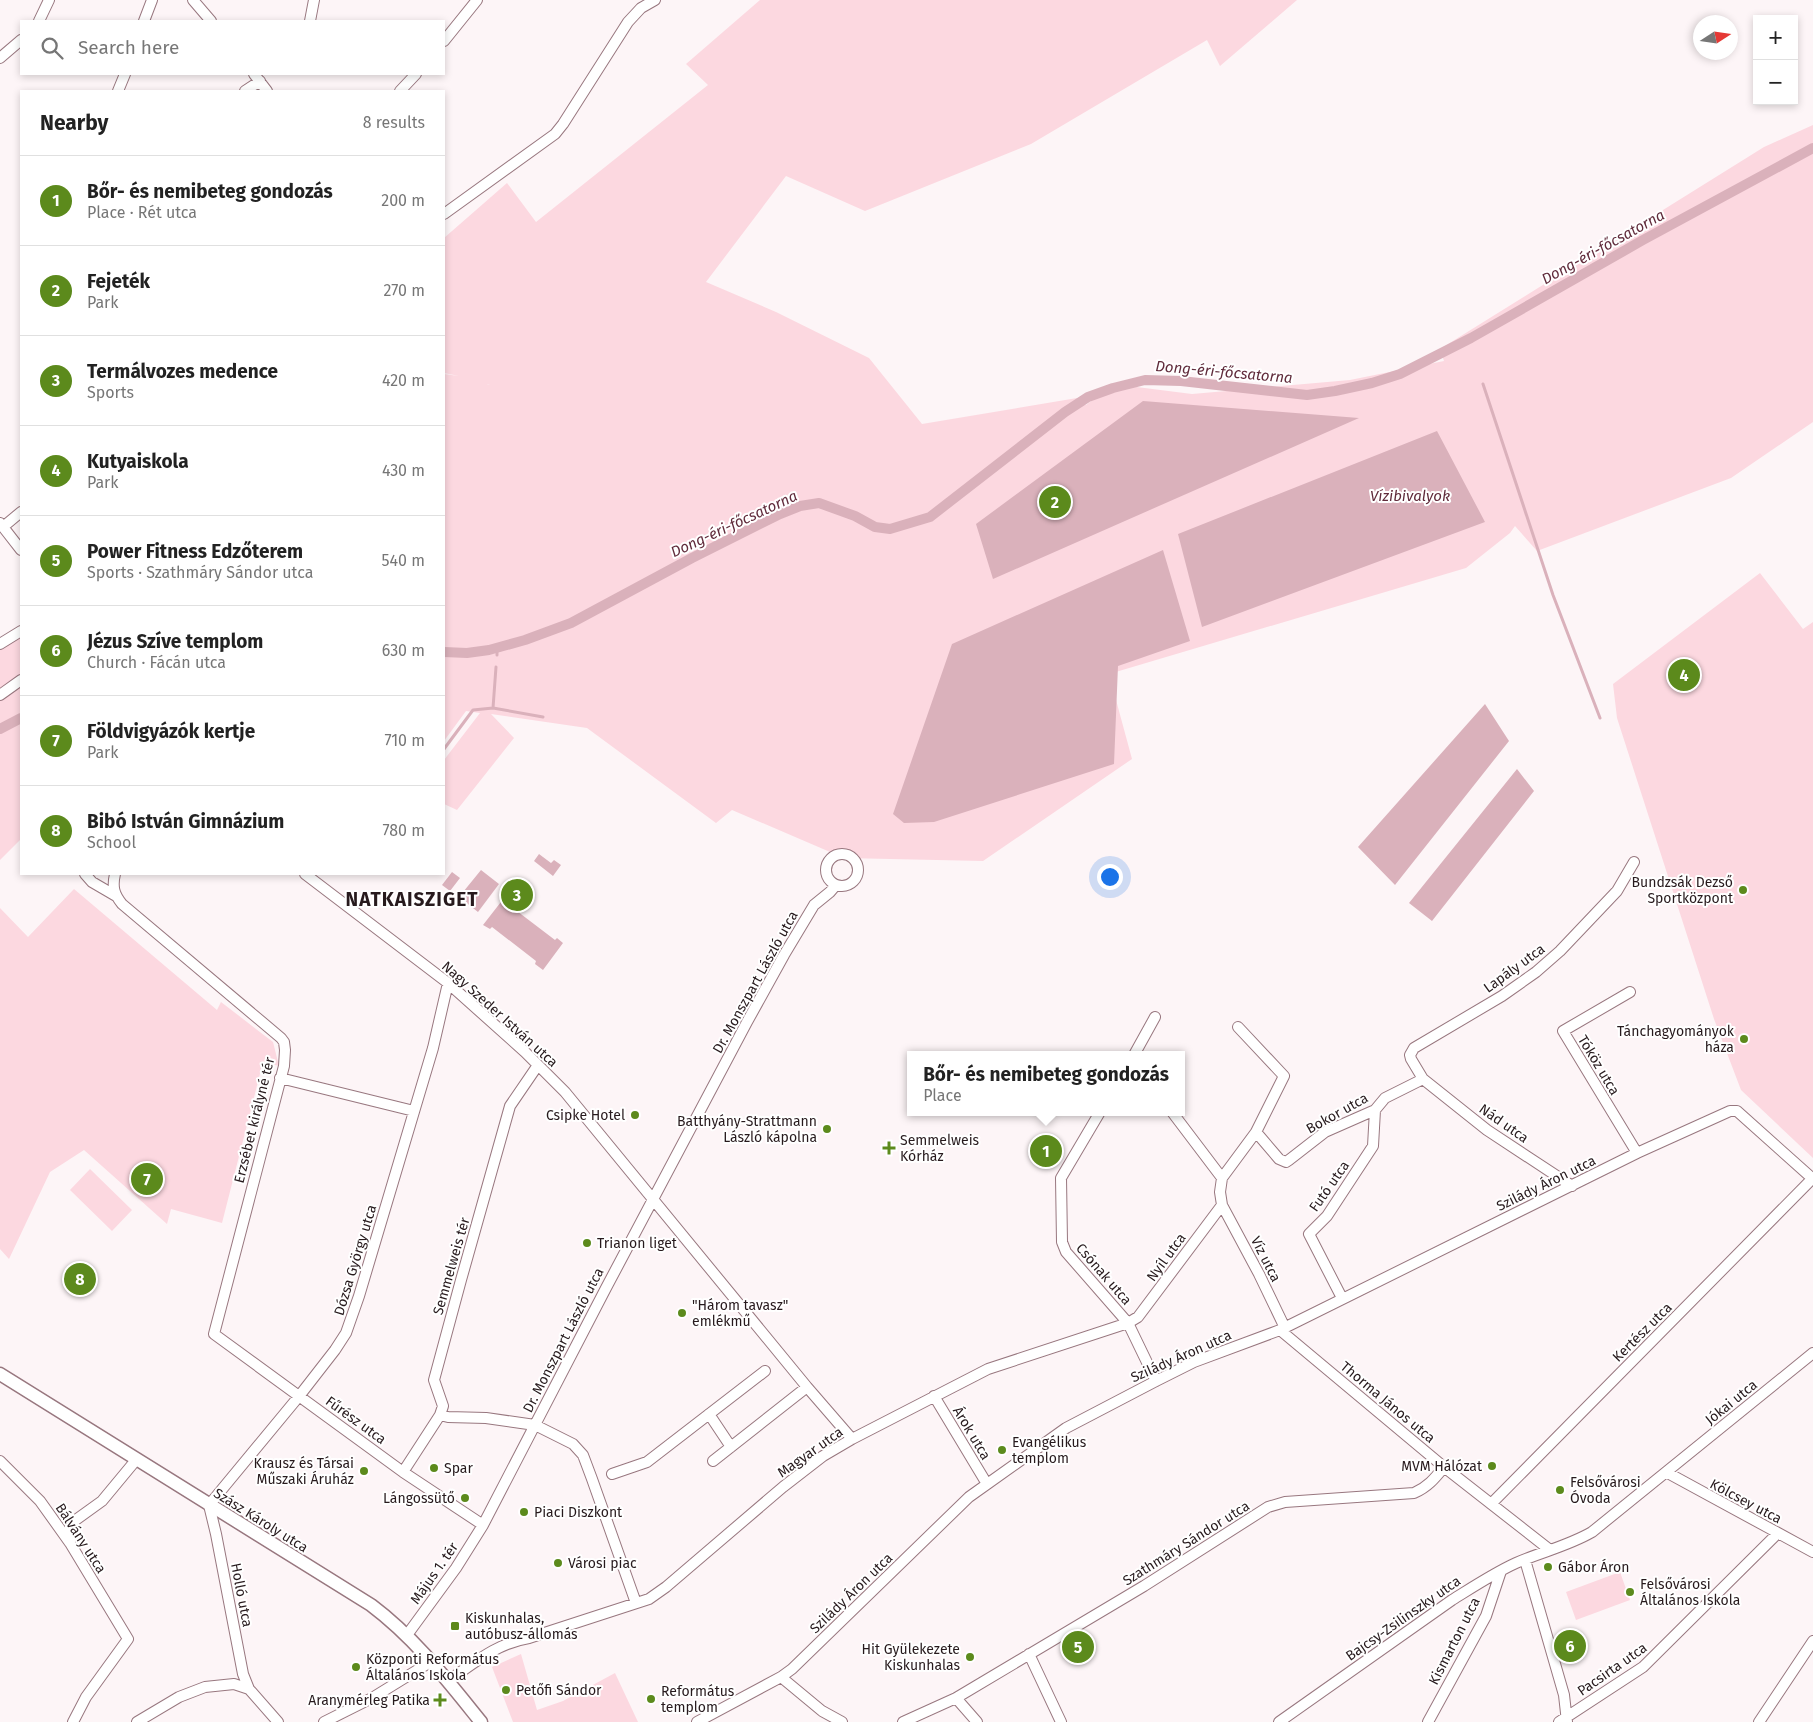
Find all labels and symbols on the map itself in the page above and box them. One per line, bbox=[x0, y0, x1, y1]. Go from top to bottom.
north arrow bbox=[1693, 15, 1738, 60]
water label: Dong-éri-főcsatorna bbox=[1538, 206, 1668, 288]
water label: Dong-éri-főcsatorna bbox=[1155, 357, 1293, 387]
pin: 2 bbox=[1039, 483, 1071, 521]
water label: Dong-éri-főcsatorna bbox=[668, 487, 800, 561]
water label: Vízibivalyok bbox=[1370, 487, 1450, 505]
pin: 4 bbox=[1668, 656, 1700, 694]
your location bbox=[1097, 864, 1123, 890]
place label: Bundzsák Dezső Sportközpont bbox=[1632, 874, 1734, 907]
pin: 3 bbox=[501, 876, 533, 914]
marker: Bundzsák Dezső Sportközpont bbox=[1737, 884, 1749, 896]
district label: NATKAISZIGET bbox=[346, 888, 478, 911]
street label: Dr. Monszpart László utca bbox=[709, 908, 802, 1056]
street label: Lapály utca bbox=[1480, 940, 1548, 996]
street label: Nagy Szeder István utca bbox=[438, 958, 561, 1071]
place label: Tánchagyományok háza bbox=[1617, 1023, 1735, 1056]
street label: Tóköz utca bbox=[1574, 1032, 1623, 1098]
marker: Tánchagyományok háza bbox=[1738, 1033, 1750, 1045]
street label: Erzsébet királyné tér bbox=[231, 1055, 279, 1185]
street label: Bokor utca bbox=[1303, 1089, 1371, 1137]
street label: Nád utca bbox=[1476, 1100, 1532, 1147]
place label: Csipke Hotel bbox=[546, 1107, 625, 1124]
marker: Csipke Hotel bbox=[629, 1109, 641, 1121]
place label: Batthyány-Strattmann László kápolna bbox=[677, 1113, 817, 1146]
marker: Batthyány-Strattmann László kápolna bbox=[821, 1123, 833, 1135]
place label: Semmelweis Kórház bbox=[900, 1132, 980, 1165]
pin: 1 bbox=[1030, 1132, 1062, 1170]
marker: Semmelweis Kórház bbox=[882, 1141, 896, 1155]
street label: Szilády Áron utca bbox=[1493, 1151, 1599, 1215]
street label: Futó utca bbox=[1306, 1157, 1353, 1215]
pin: 7 bbox=[131, 1160, 163, 1198]
street label: Dózsa György utca bbox=[331, 1203, 380, 1318]
street label: Semmelweis tér bbox=[429, 1215, 474, 1317]
street label: Nyíl utca bbox=[1143, 1230, 1190, 1285]
street label: Víz utca bbox=[1247, 1234, 1284, 1285]
place label: Trianon liget bbox=[597, 1235, 678, 1252]
marker: Trianon liget bbox=[581, 1237, 593, 1249]
street label: Csónak utca bbox=[1072, 1240, 1135, 1309]
pin: 8 bbox=[64, 1260, 96, 1298]
street label: Dr. Monszpart László utca bbox=[519, 1265, 607, 1416]
place label: "Három tavasz" emlékmű bbox=[692, 1297, 788, 1330]
street label: Kertész utca bbox=[1609, 1299, 1676, 1366]
marker: "Három tavasz" emlékmű bbox=[676, 1307, 688, 1319]
street label: Szilády Áron utca bbox=[1128, 1326, 1234, 1386]
street label: Thorma János utca bbox=[1337, 1358, 1438, 1447]
street label: Jókai utca bbox=[1702, 1376, 1761, 1428]
street label: Fűrész utca bbox=[322, 1393, 389, 1448]
street label: Árok utca bbox=[949, 1403, 995, 1463]
street label: Magyar utca bbox=[774, 1424, 846, 1481]
place label: Evangélikus templom bbox=[1012, 1434, 1087, 1467]
marker: Evangélikus templom bbox=[996, 1444, 1008, 1456]
place label: Krausz és Társai Műszaki Áruház bbox=[254, 1455, 354, 1488]
place label: MVM Hálózat bbox=[1401, 1458, 1483, 1475]
place label: Spar bbox=[444, 1460, 473, 1477]
marker: MVM Hálózat bbox=[1486, 1460, 1498, 1472]
marker: Spar bbox=[428, 1462, 440, 1474]
marker: Krausz és Társai Műszaki Áruház bbox=[358, 1465, 370, 1477]
place label: Felsővárosi Óvoda bbox=[1570, 1474, 1641, 1507]
street label: Kölcsey utca bbox=[1707, 1475, 1785, 1527]
marker: Felsővárosi Óvoda bbox=[1554, 1484, 1566, 1496]
street label: Szász Károly utca bbox=[210, 1485, 311, 1556]
place label: Lángossütő bbox=[383, 1490, 455, 1507]
marker: Lángossütő bbox=[459, 1492, 471, 1504]
street label: Szathmáry Sándor utca bbox=[1120, 1497, 1253, 1589]
street label: Bálvány utca bbox=[52, 1500, 110, 1576]
place label: Piaci Diszkont bbox=[534, 1504, 623, 1521]
marker: Piaci Diszkont bbox=[518, 1506, 530, 1518]
street label: Május 1. tér bbox=[407, 1539, 462, 1608]
street label: Szilády Áron utca bbox=[806, 1549, 896, 1637]
place label: Városi piac bbox=[568, 1555, 637, 1572]
marker: Városi piac bbox=[552, 1557, 564, 1569]
place label: Gábor Áron bbox=[1558, 1558, 1629, 1576]
marker: Gábor Áron bbox=[1542, 1561, 1554, 1573]
street label: Holló utca bbox=[227, 1562, 256, 1629]
street label: Bajcsy-Zsilinszky utca bbox=[1343, 1572, 1464, 1664]
place label: Felsővárosi Általános Iskola bbox=[1640, 1576, 1740, 1609]
marker: Felsővárosi Általános Iskola bbox=[1624, 1586, 1636, 1598]
street label: Kismarton utca bbox=[1425, 1595, 1484, 1688]
place label: Kiskunhalas, autóbusz-állomás bbox=[465, 1610, 578, 1643]
marker: Kiskunhalas, autóbusz-állomás bbox=[449, 1620, 461, 1632]
pin: 6 bbox=[1554, 1627, 1586, 1665]
pin: 5 bbox=[1062, 1628, 1094, 1666]
street label: Pacsirta utca bbox=[1574, 1639, 1650, 1700]
place label: Hit Gyülekezete Kiskunhalas bbox=[862, 1641, 960, 1674]
place label: Központi Református Általános Iskola bbox=[366, 1651, 499, 1684]
marker: Hit Gyülekezete Kiskunhalas bbox=[964, 1651, 976, 1663]
marker: Központi Református Általános Iskola bbox=[350, 1661, 362, 1673]
place label: Petőfi Sándor bbox=[516, 1682, 602, 1699]
place label: Református templom bbox=[661, 1683, 735, 1716]
marker: Petőfi Sándor bbox=[500, 1684, 512, 1696]
place label: Aranymérleg Patika bbox=[308, 1692, 430, 1709]
marker: Református templom bbox=[645, 1693, 657, 1705]
marker: Aranymérleg Patika bbox=[434, 1694, 446, 1706]

